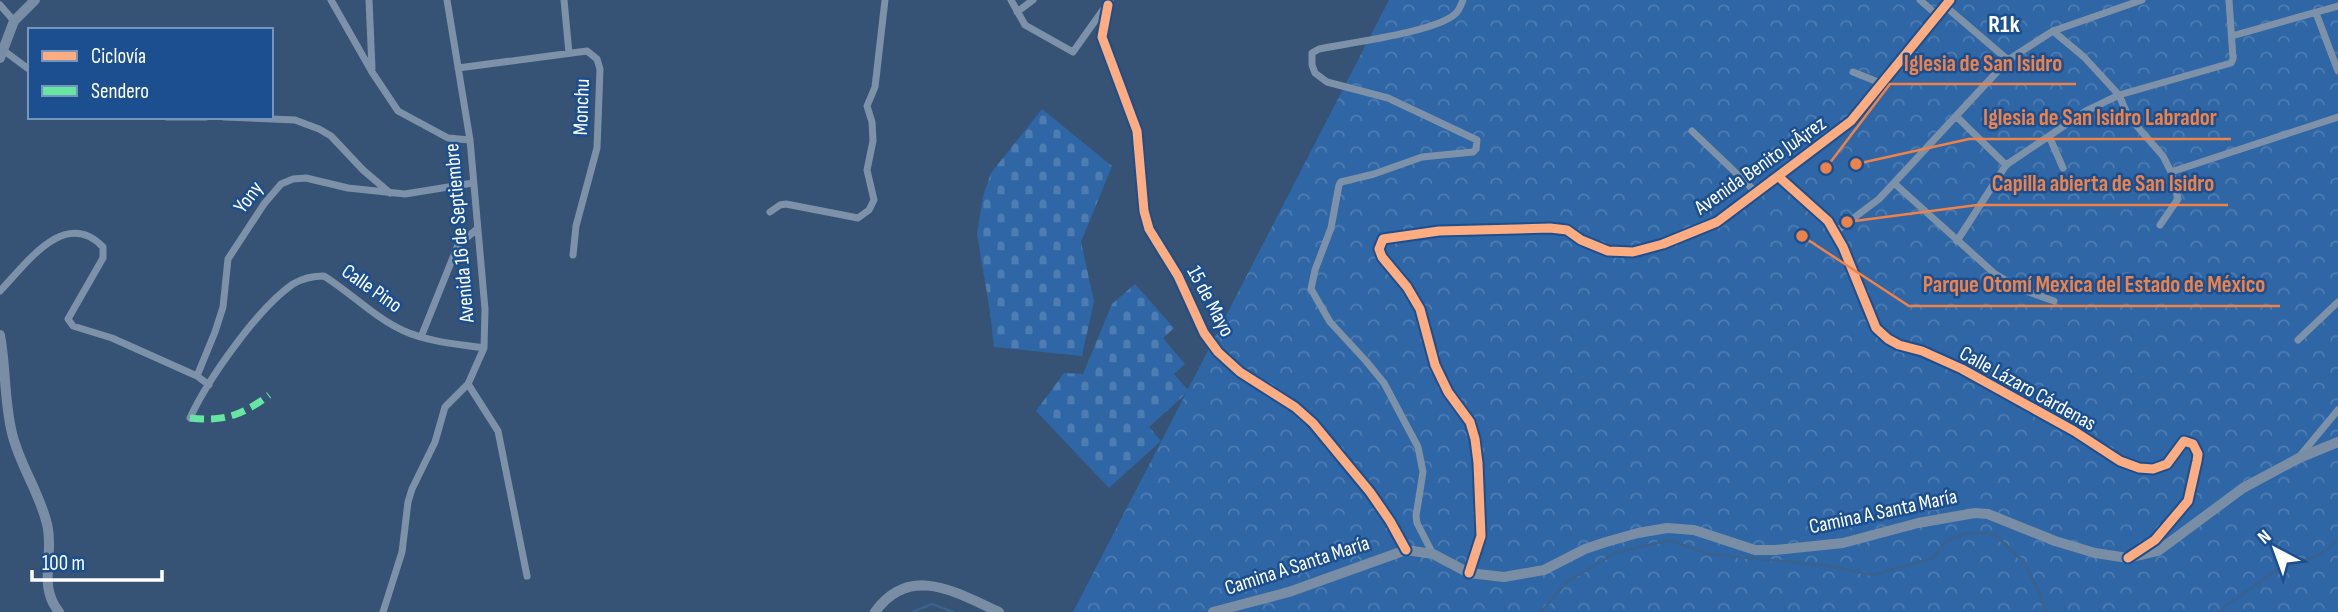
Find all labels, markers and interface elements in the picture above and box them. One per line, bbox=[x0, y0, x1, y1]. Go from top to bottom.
district label: R1k bbox=[1988, 10, 2020, 39]
legend bbox=[28, 28, 273, 119]
callout: Iglesia de San Isidro bbox=[1890, 40, 2076, 84]
text: Ciclovía bbox=[91, 44, 146, 69]
text: Iglesia de San Isidro bbox=[1904, 50, 2062, 78]
street label: Monchu bbox=[568, 78, 595, 136]
text: Sendero bbox=[91, 79, 149, 104]
callout: Iglesia de San Isidro Labrador bbox=[1969, 95, 2231, 139]
text: Iglesia de San Isidro Labrador bbox=[1983, 104, 2217, 132]
street label: Avenida Benito JuÃ¡rez bbox=[1689, 110, 1831, 221]
street label: Avenida 16 de Septiembre bbox=[439, 142, 480, 325]
callout: Capilla abierta de San Isidro bbox=[1977, 161, 2228, 205]
text: Capilla abierta de San Isidro bbox=[1992, 170, 2214, 198]
street label: Yony bbox=[228, 176, 268, 218]
street label: Calle Pino bbox=[337, 259, 407, 318]
street label: 15 de Mayo bbox=[1182, 261, 1240, 341]
callout: Parque Otomí Mexica del Estado de México bbox=[1909, 262, 2280, 306]
text: Parque Otomí Mexica del Estado de México bbox=[1923, 271, 2265, 299]
street label: Calle Lázaro Cárdenas bbox=[1955, 341, 2100, 436]
street label: Camina A Santa María bbox=[1807, 484, 1959, 539]
north arrow bbox=[2240, 514, 2310, 584]
text: N bbox=[2253, 525, 2276, 549]
street label: Camina A Santa María bbox=[1222, 530, 1373, 601]
scale bar bbox=[32, 538, 161, 582]
text: 100 m bbox=[42, 551, 85, 576]

